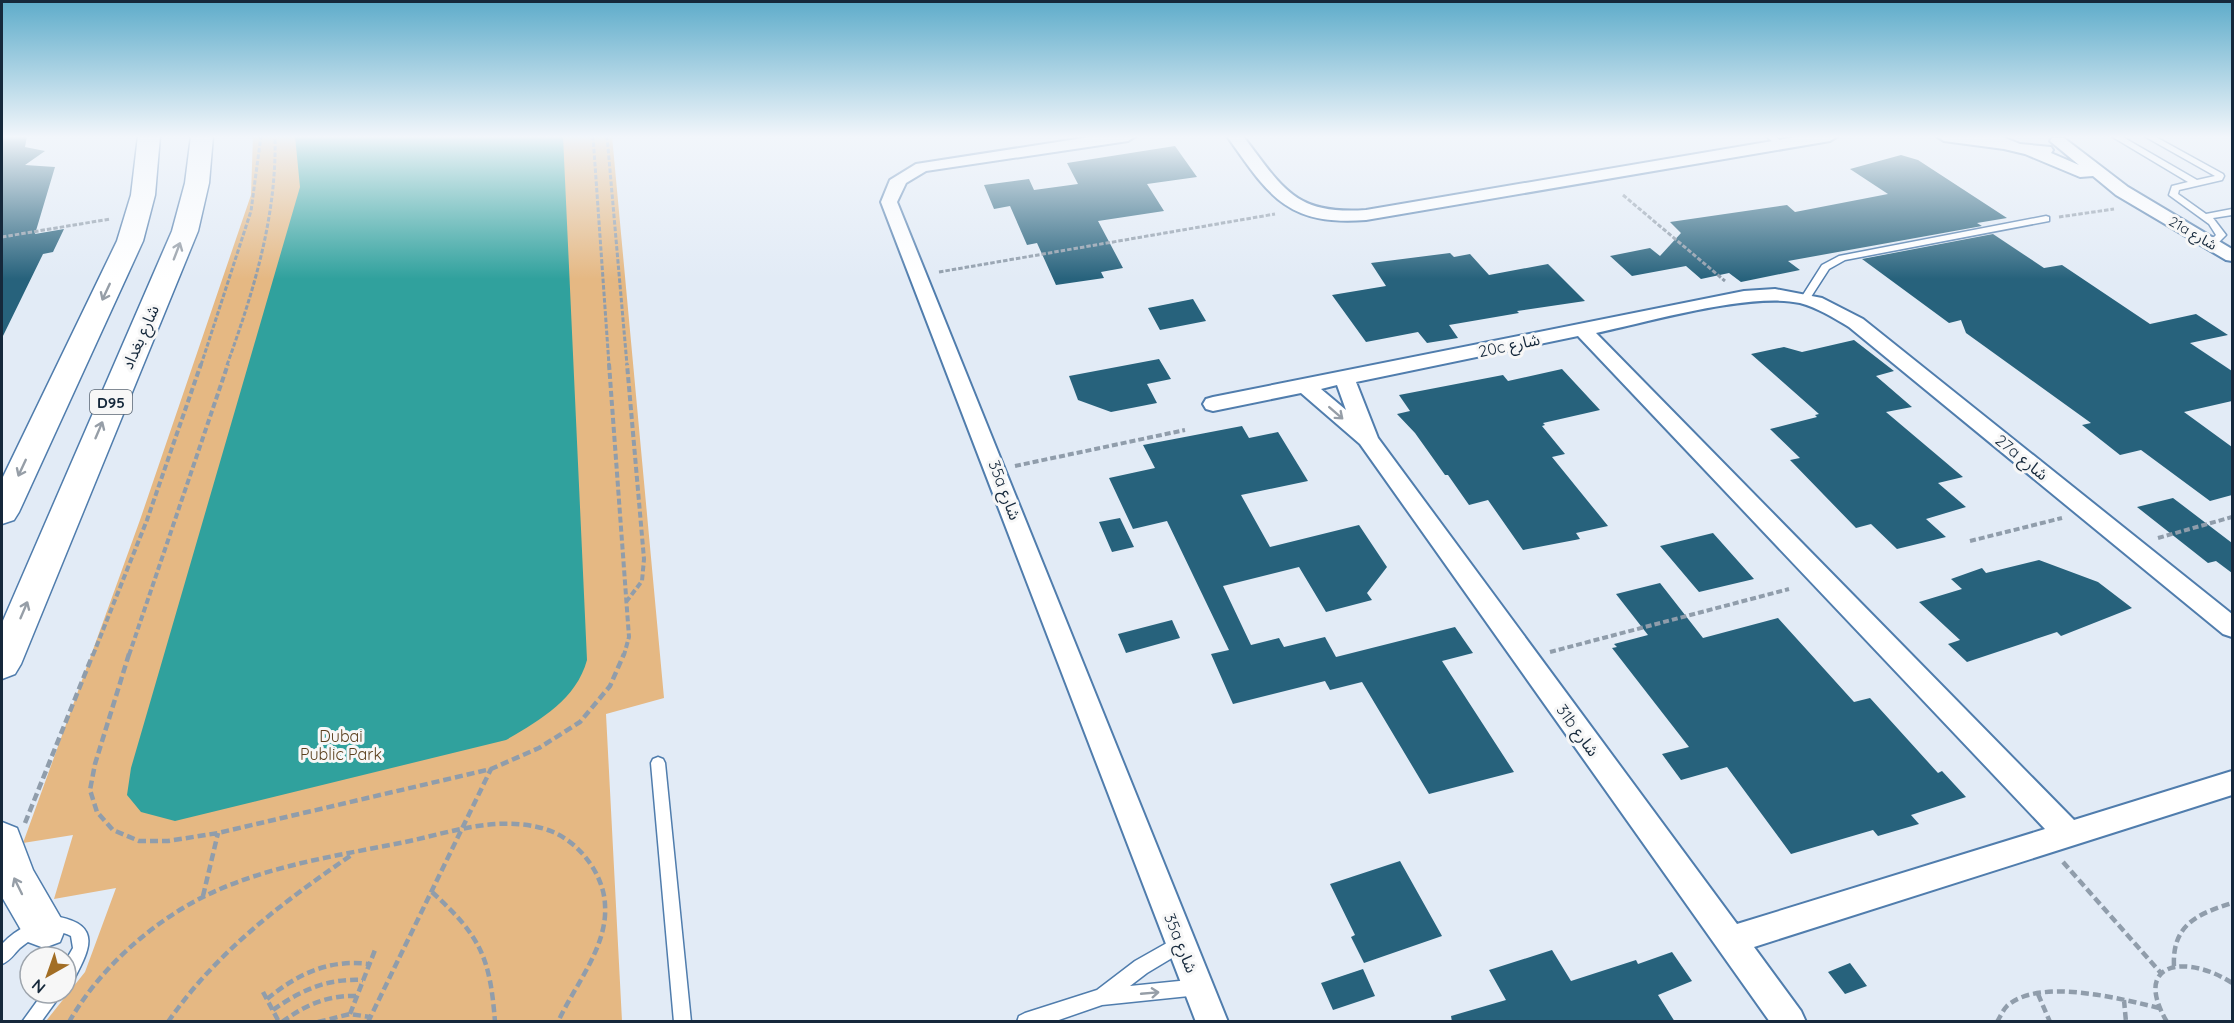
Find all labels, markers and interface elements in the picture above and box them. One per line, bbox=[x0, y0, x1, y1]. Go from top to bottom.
street label: 21a شارع bbox=[2165, 212, 2220, 256]
one-way arrow bbox=[172, 243, 183, 261]
one-way arrow bbox=[99, 282, 111, 300]
street label: شارع بغداد bbox=[117, 302, 166, 373]
street label: 20c شارع bbox=[1476, 329, 1542, 364]
road number: D95 bbox=[90, 390, 132, 414]
one-way arrow bbox=[1329, 406, 1344, 420]
one-way arrow bbox=[94, 421, 105, 440]
street label: 27a شارع bbox=[1990, 430, 2052, 487]
street label: 35a شارع bbox=[982, 457, 1026, 524]
one-way arrow bbox=[16, 459, 28, 477]
one-way arrow bbox=[19, 601, 30, 620]
street label: 31b شارع bbox=[1550, 700, 1604, 762]
park label: Dubai Public Park bbox=[300, 726, 382, 764]
one-way arrow bbox=[11, 878, 23, 896]
street label: 35a شارع bbox=[1157, 910, 1202, 977]
north arrow bbox=[18, 945, 78, 1005]
text: N bbox=[27, 975, 49, 998]
one-way arrow bbox=[1140, 987, 1160, 998]

